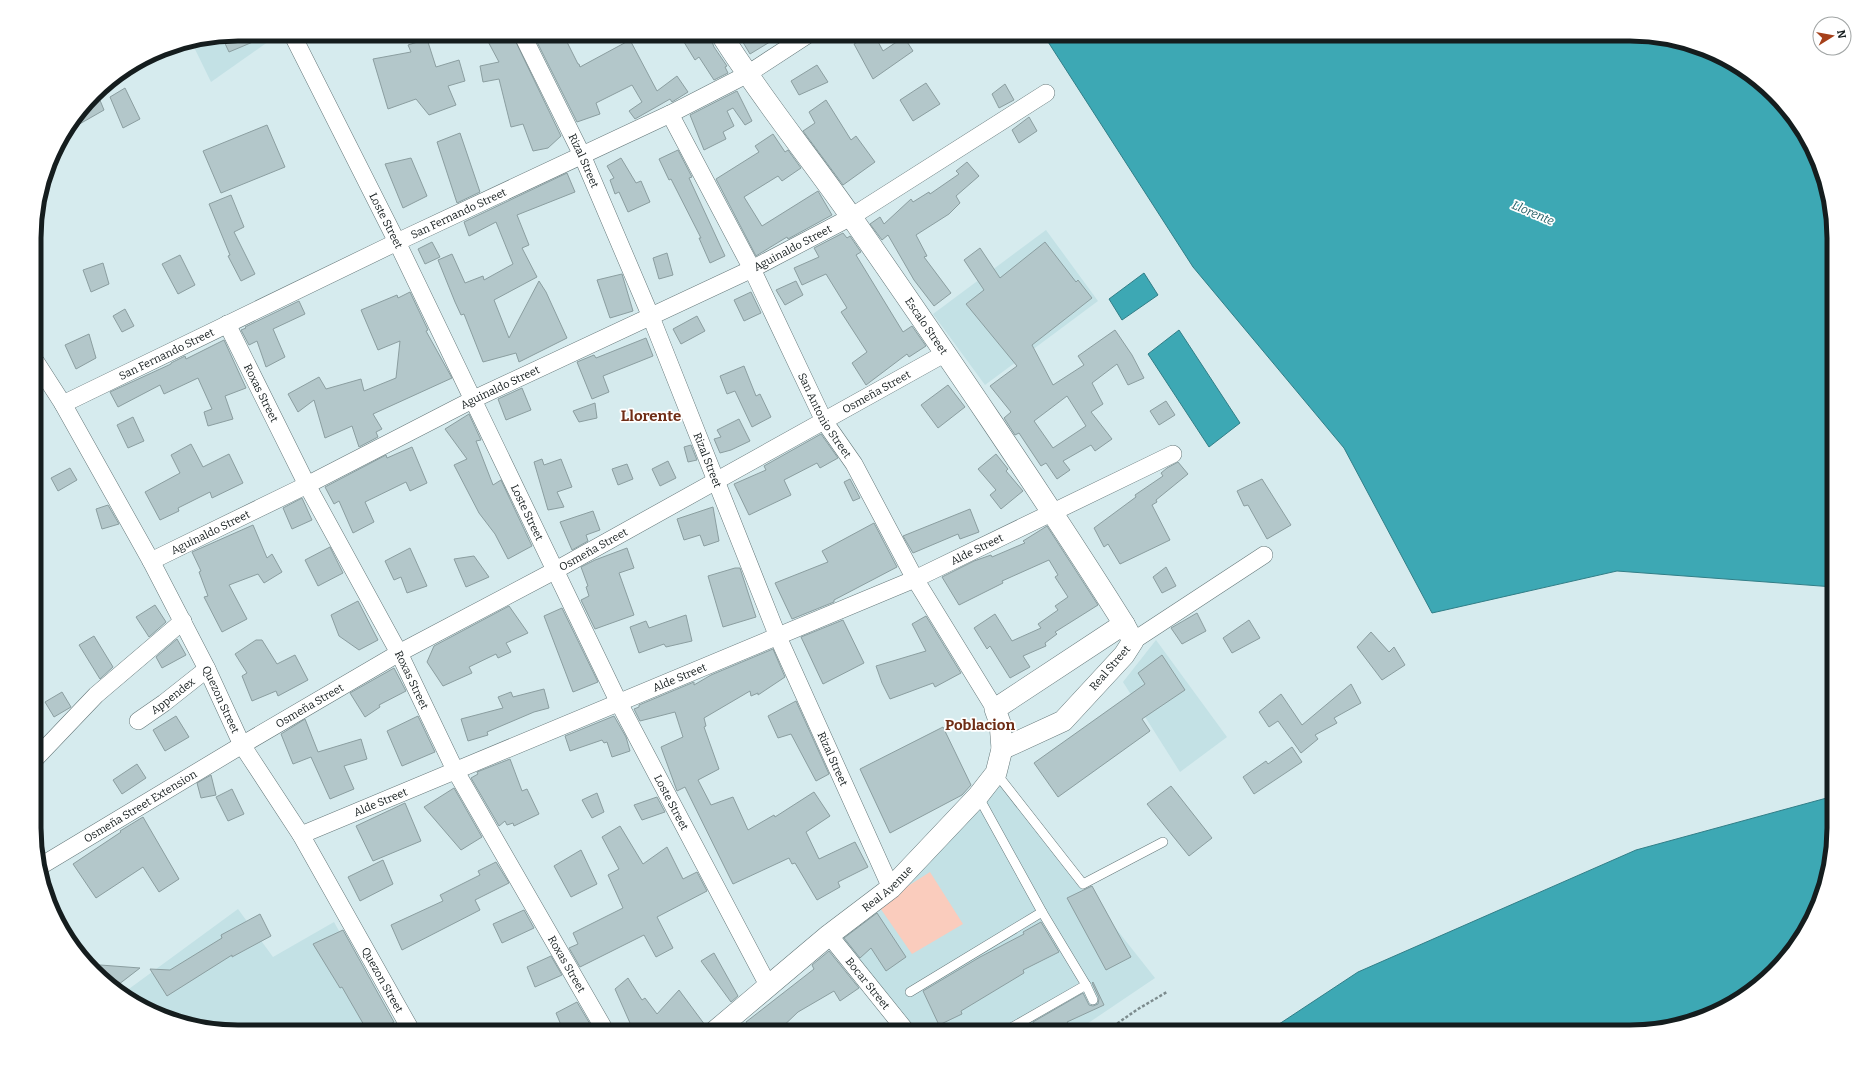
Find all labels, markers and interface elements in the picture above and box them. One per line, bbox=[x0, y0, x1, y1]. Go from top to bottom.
north arrow bbox=[1812, 16, 1852, 56]
text: N bbox=[1834, 29, 1849, 40]
street label: Rizal Street bbox=[566, 131, 602, 190]
street label: San Fernando Street bbox=[408, 185, 508, 241]
street label: Loste Street bbox=[367, 191, 406, 251]
water label: Llorente bbox=[1510, 198, 1556, 228]
street label: Aguinaldo Street bbox=[751, 222, 834, 274]
street label: Escalo Street bbox=[902, 295, 951, 357]
street label: San Fernando Street bbox=[117, 325, 216, 382]
street label: Roxas Street bbox=[241, 362, 281, 424]
street label: Aguinaldo Street bbox=[458, 363, 542, 411]
street label: Osmeña Street bbox=[840, 367, 913, 416]
street label: San Antonio Street bbox=[796, 371, 854, 460]
district label: Llorente bbox=[621, 407, 681, 425]
street label: Rizal Street bbox=[691, 431, 725, 489]
street label: Loste Street bbox=[508, 482, 546, 542]
street label: Aguinaldo Street bbox=[169, 507, 252, 557]
street label: Osmeña Street bbox=[557, 525, 630, 573]
street label: Alde Street bbox=[949, 531, 1005, 567]
street label: Real Street bbox=[1087, 643, 1133, 693]
street label: Roxas Street bbox=[392, 648, 431, 711]
street label: Alde Street bbox=[651, 660, 708, 694]
street label: Quezon Street bbox=[200, 664, 242, 735]
street label: Appendex bbox=[148, 675, 197, 717]
street label: Osmeña Street bbox=[273, 681, 346, 730]
district label: Poblacion bbox=[945, 716, 1015, 734]
street label: Rizal Street bbox=[815, 730, 851, 788]
street label: Osmeña Street Extension bbox=[81, 767, 199, 845]
street label: Loste Street bbox=[652, 772, 691, 832]
street label: Alde Street bbox=[352, 785, 409, 819]
street label: Real Avenue bbox=[859, 863, 915, 914]
street label: Roxas Street bbox=[545, 933, 588, 995]
street label: Quezon Street bbox=[359, 945, 406, 1015]
street label: Bocar Street bbox=[843, 955, 893, 1012]

